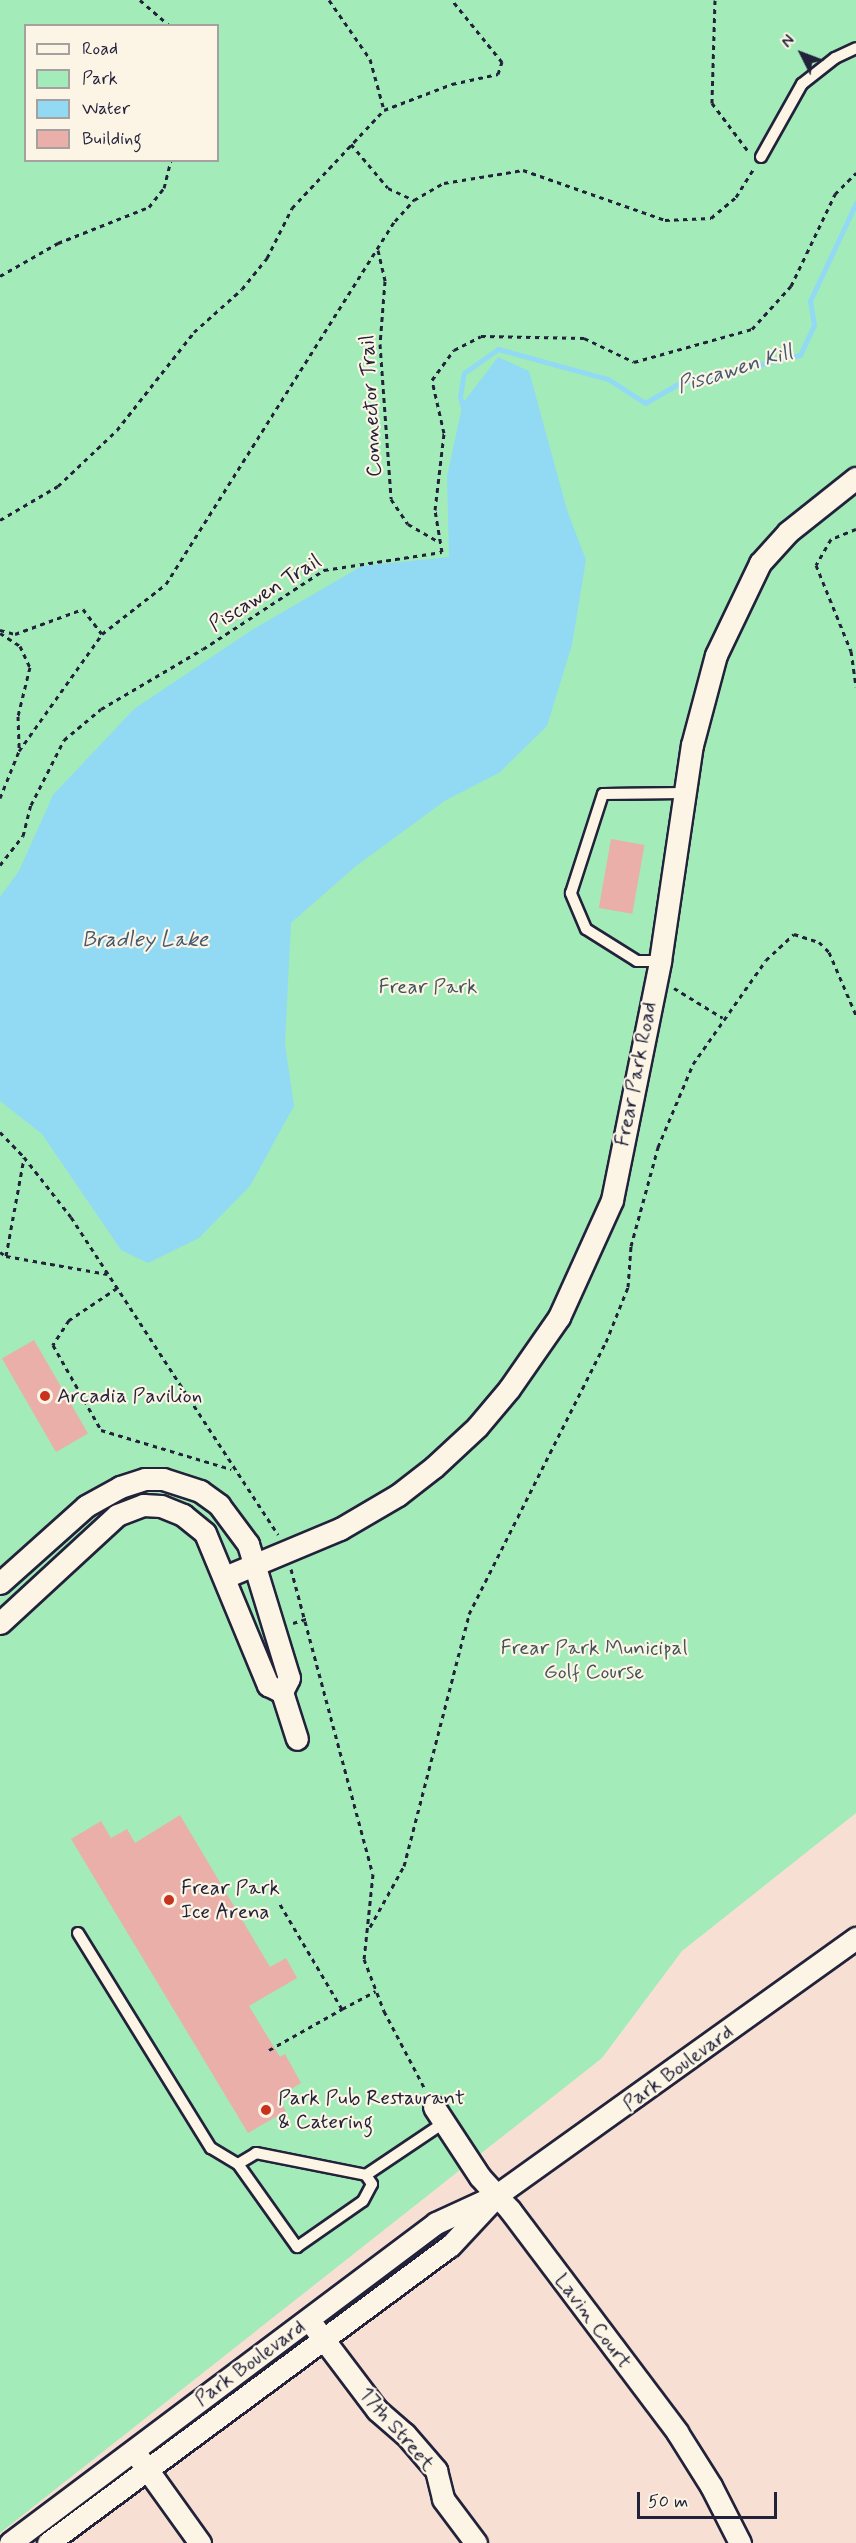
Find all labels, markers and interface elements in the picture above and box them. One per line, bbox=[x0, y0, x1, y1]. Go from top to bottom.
legend bbox=[24, 24, 219, 162]
north arrow bbox=[772, 24, 832, 84]
text: N bbox=[777, 31, 800, 53]
text: Road bbox=[82, 37, 118, 61]
text: Park bbox=[82, 67, 118, 91]
text: Water bbox=[82, 97, 130, 121]
text: Building bbox=[82, 127, 142, 151]
street label: Connector Trail bbox=[355, 336, 387, 476]
water label: Piscawen Kill bbox=[673, 340, 797, 400]
street label: Piscawen Trail bbox=[206, 549, 324, 637]
water label: Bradley Lake bbox=[82, 928, 208, 954]
park label: Frear Park bbox=[380, 974, 476, 1000]
street label: Frear Park Road bbox=[610, 1001, 662, 1147]
place label: Arcadia Pavilion bbox=[57, 1383, 202, 1409]
marker: Arcadia Pavilion bbox=[38, 1389, 52, 1403]
park label: Frear Park Municipal Golf Course bbox=[502, 1635, 686, 1685]
place label: Frear Park Ice Arena bbox=[181, 1875, 277, 1925]
marker: Frear Park Ice Arena bbox=[162, 1893, 176, 1907]
street label: Park Boulevard bbox=[618, 2019, 738, 2117]
place label: Park Pub Restaurant & Catering bbox=[278, 2085, 464, 2135]
marker: Park Pub Restaurant & Catering bbox=[259, 2103, 273, 2117]
street label: Lavin Court bbox=[549, 2269, 637, 2373]
street label: Park Boulevard bbox=[190, 2314, 310, 2412]
street label: 17th Street bbox=[354, 2382, 440, 2476]
scale bar bbox=[640, 2480, 780, 2518]
text: 50 m bbox=[648, 2490, 688, 2514]

